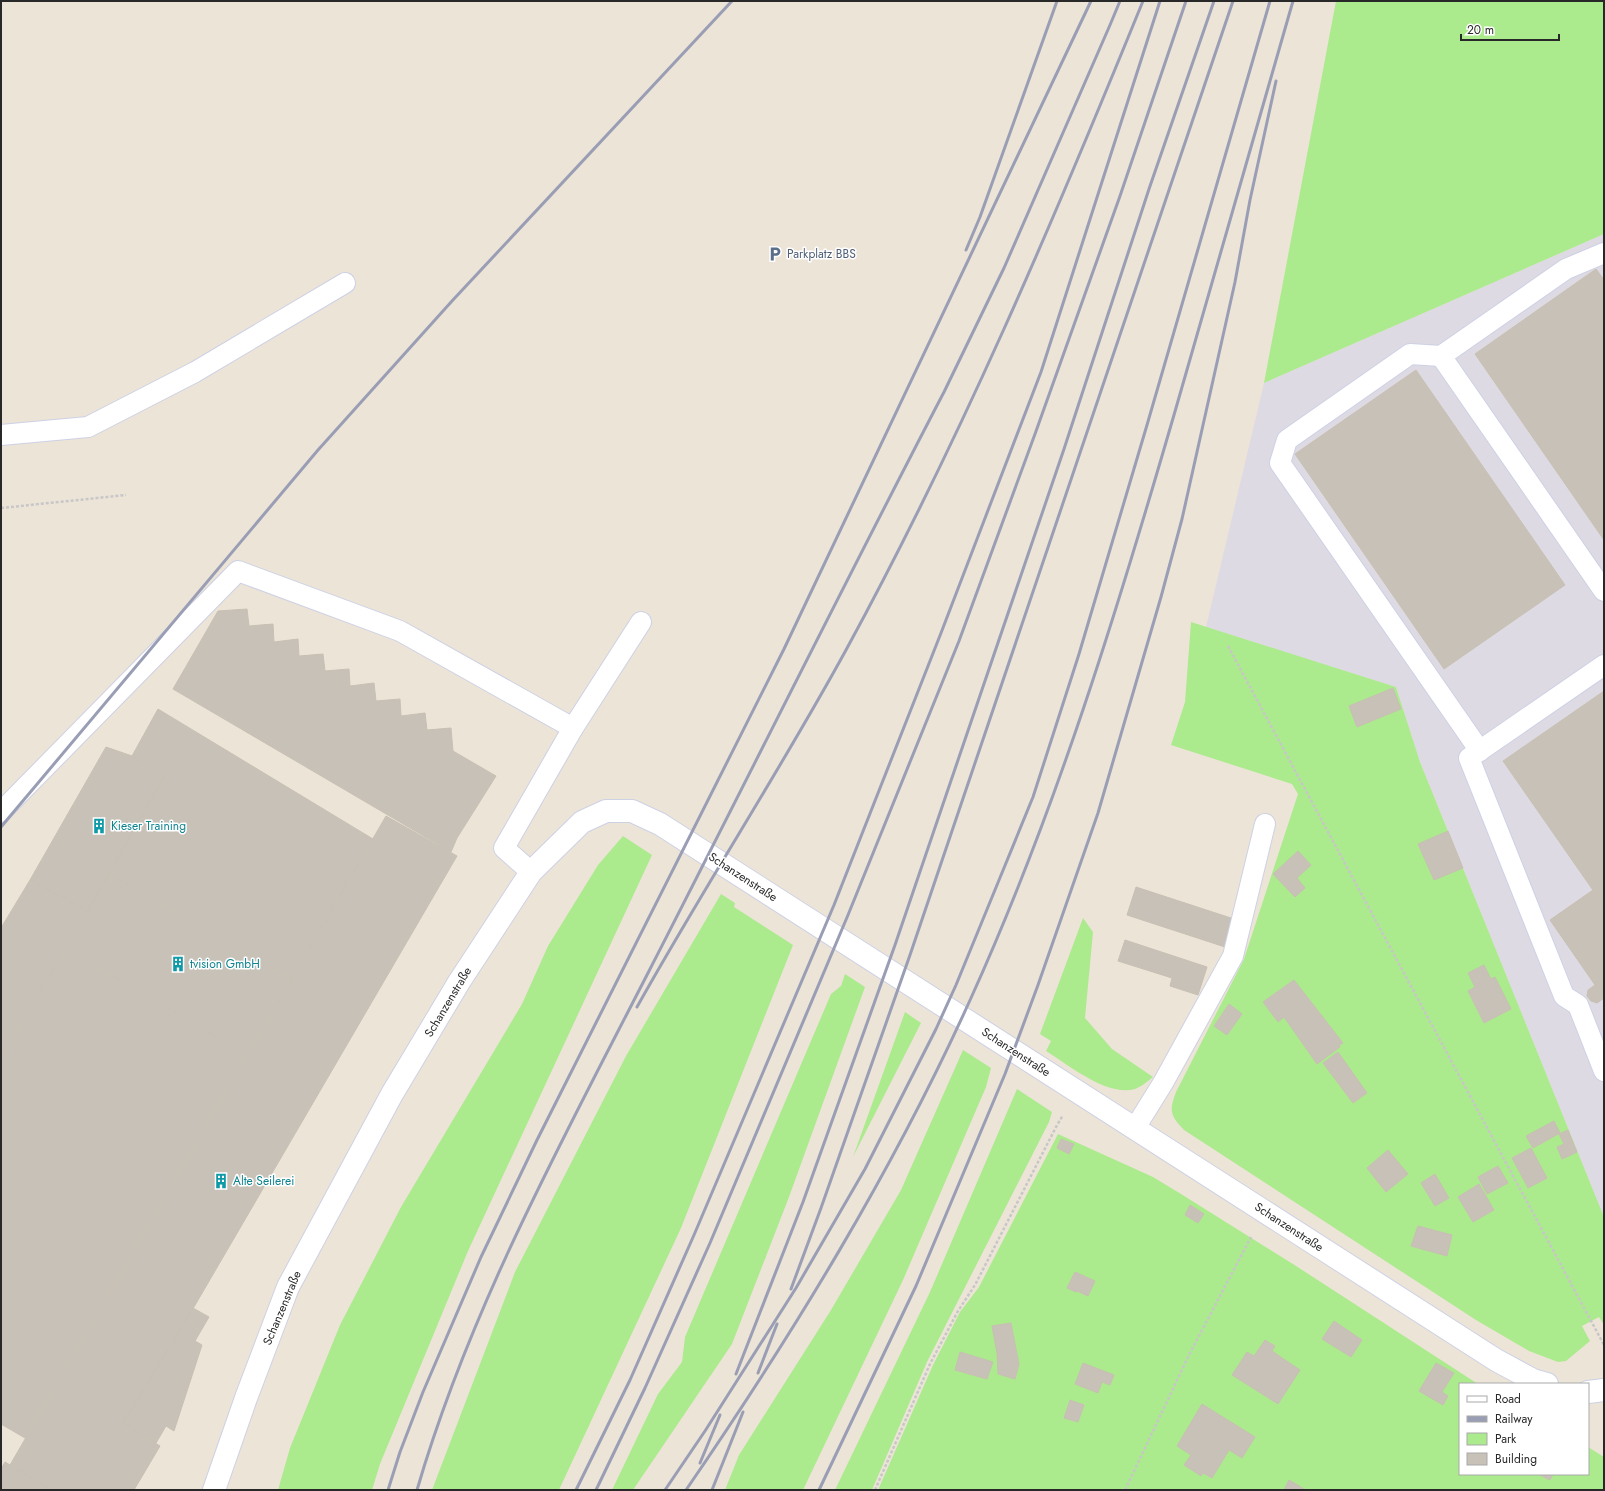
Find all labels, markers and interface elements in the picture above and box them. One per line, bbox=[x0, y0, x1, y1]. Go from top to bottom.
scale bar bbox=[1461, 16, 1559, 42]
text: 20 m bbox=[1467, 21, 1494, 39]
parking icon: Parkplatz BBS bbox=[766, 245, 784, 263]
place label: Parkplatz BBS bbox=[787, 245, 856, 263]
building icon: Kieser Training bbox=[90, 817, 108, 835]
place label: Kieser Training bbox=[111, 817, 186, 835]
street label: Schanzenstraße bbox=[705, 848, 781, 906]
building icon: tvision GmbH bbox=[169, 955, 187, 973]
place label: tvision GmbH bbox=[190, 955, 260, 973]
street label: Schanzenstraße bbox=[420, 963, 476, 1041]
street label: Schanzenstraße bbox=[978, 1023, 1054, 1081]
building icon: Alte Seilerei bbox=[212, 1172, 230, 1190]
place label: Alte Seilerei bbox=[233, 1172, 294, 1190]
street label: Schanzenstraße bbox=[1251, 1198, 1327, 1256]
street label: Schanzenstraße bbox=[258, 1268, 306, 1348]
legend bbox=[1459, 1383, 1589, 1475]
text: Road bbox=[1495, 1390, 1521, 1408]
text: Railway bbox=[1495, 1410, 1533, 1428]
text: Park bbox=[1495, 1430, 1517, 1448]
text: Building bbox=[1495, 1450, 1537, 1468]

